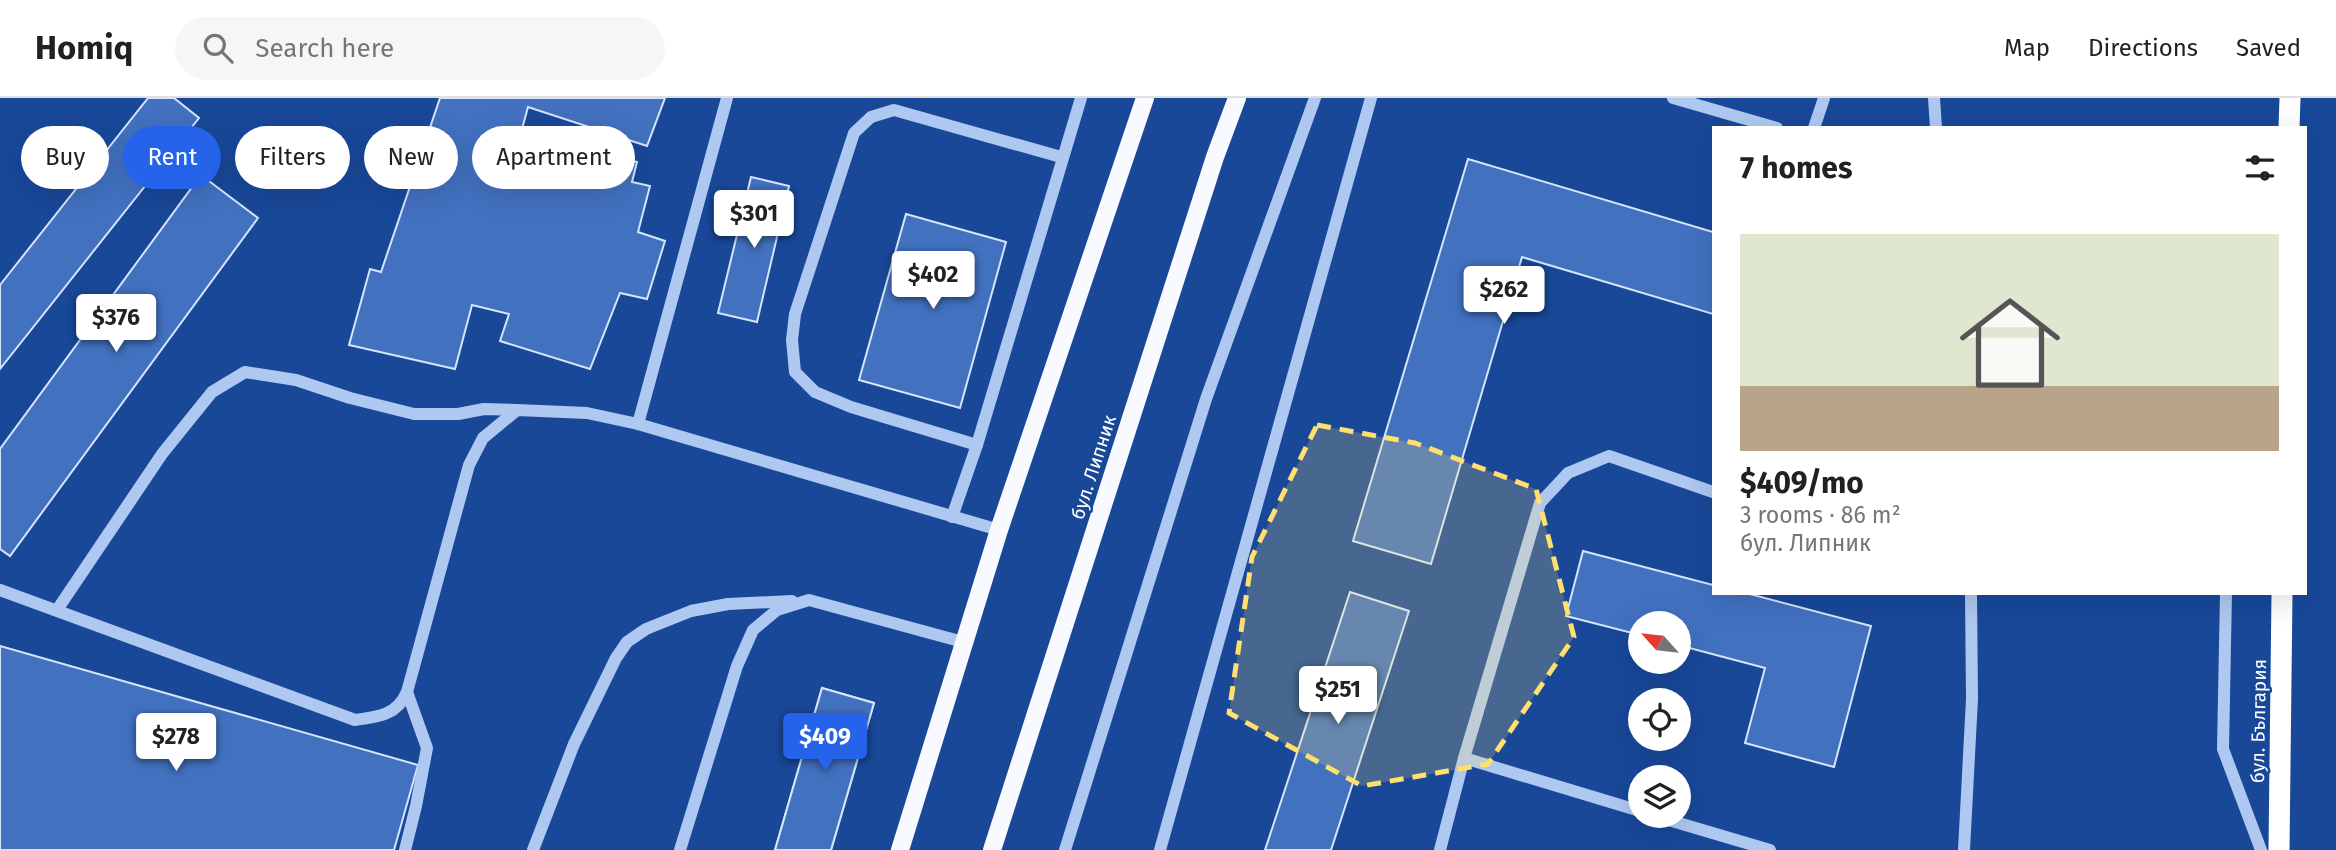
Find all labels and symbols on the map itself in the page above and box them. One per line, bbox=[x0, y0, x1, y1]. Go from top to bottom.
pin: $301 bbox=[713, 190, 795, 250]
pin: $402 bbox=[892, 252, 974, 311]
pin: $262 bbox=[1463, 266, 1545, 326]
pin: $376 bbox=[75, 294, 157, 354]
street label: бул. Липник bbox=[1066, 412, 1121, 522]
north arrow bbox=[1628, 611, 1690, 674]
street label: бул. България bbox=[2246, 659, 2271, 783]
pin: $251 bbox=[1297, 666, 1379, 726]
pin: $278 bbox=[135, 714, 217, 773]
pin: $409 bbox=[784, 714, 866, 773]

